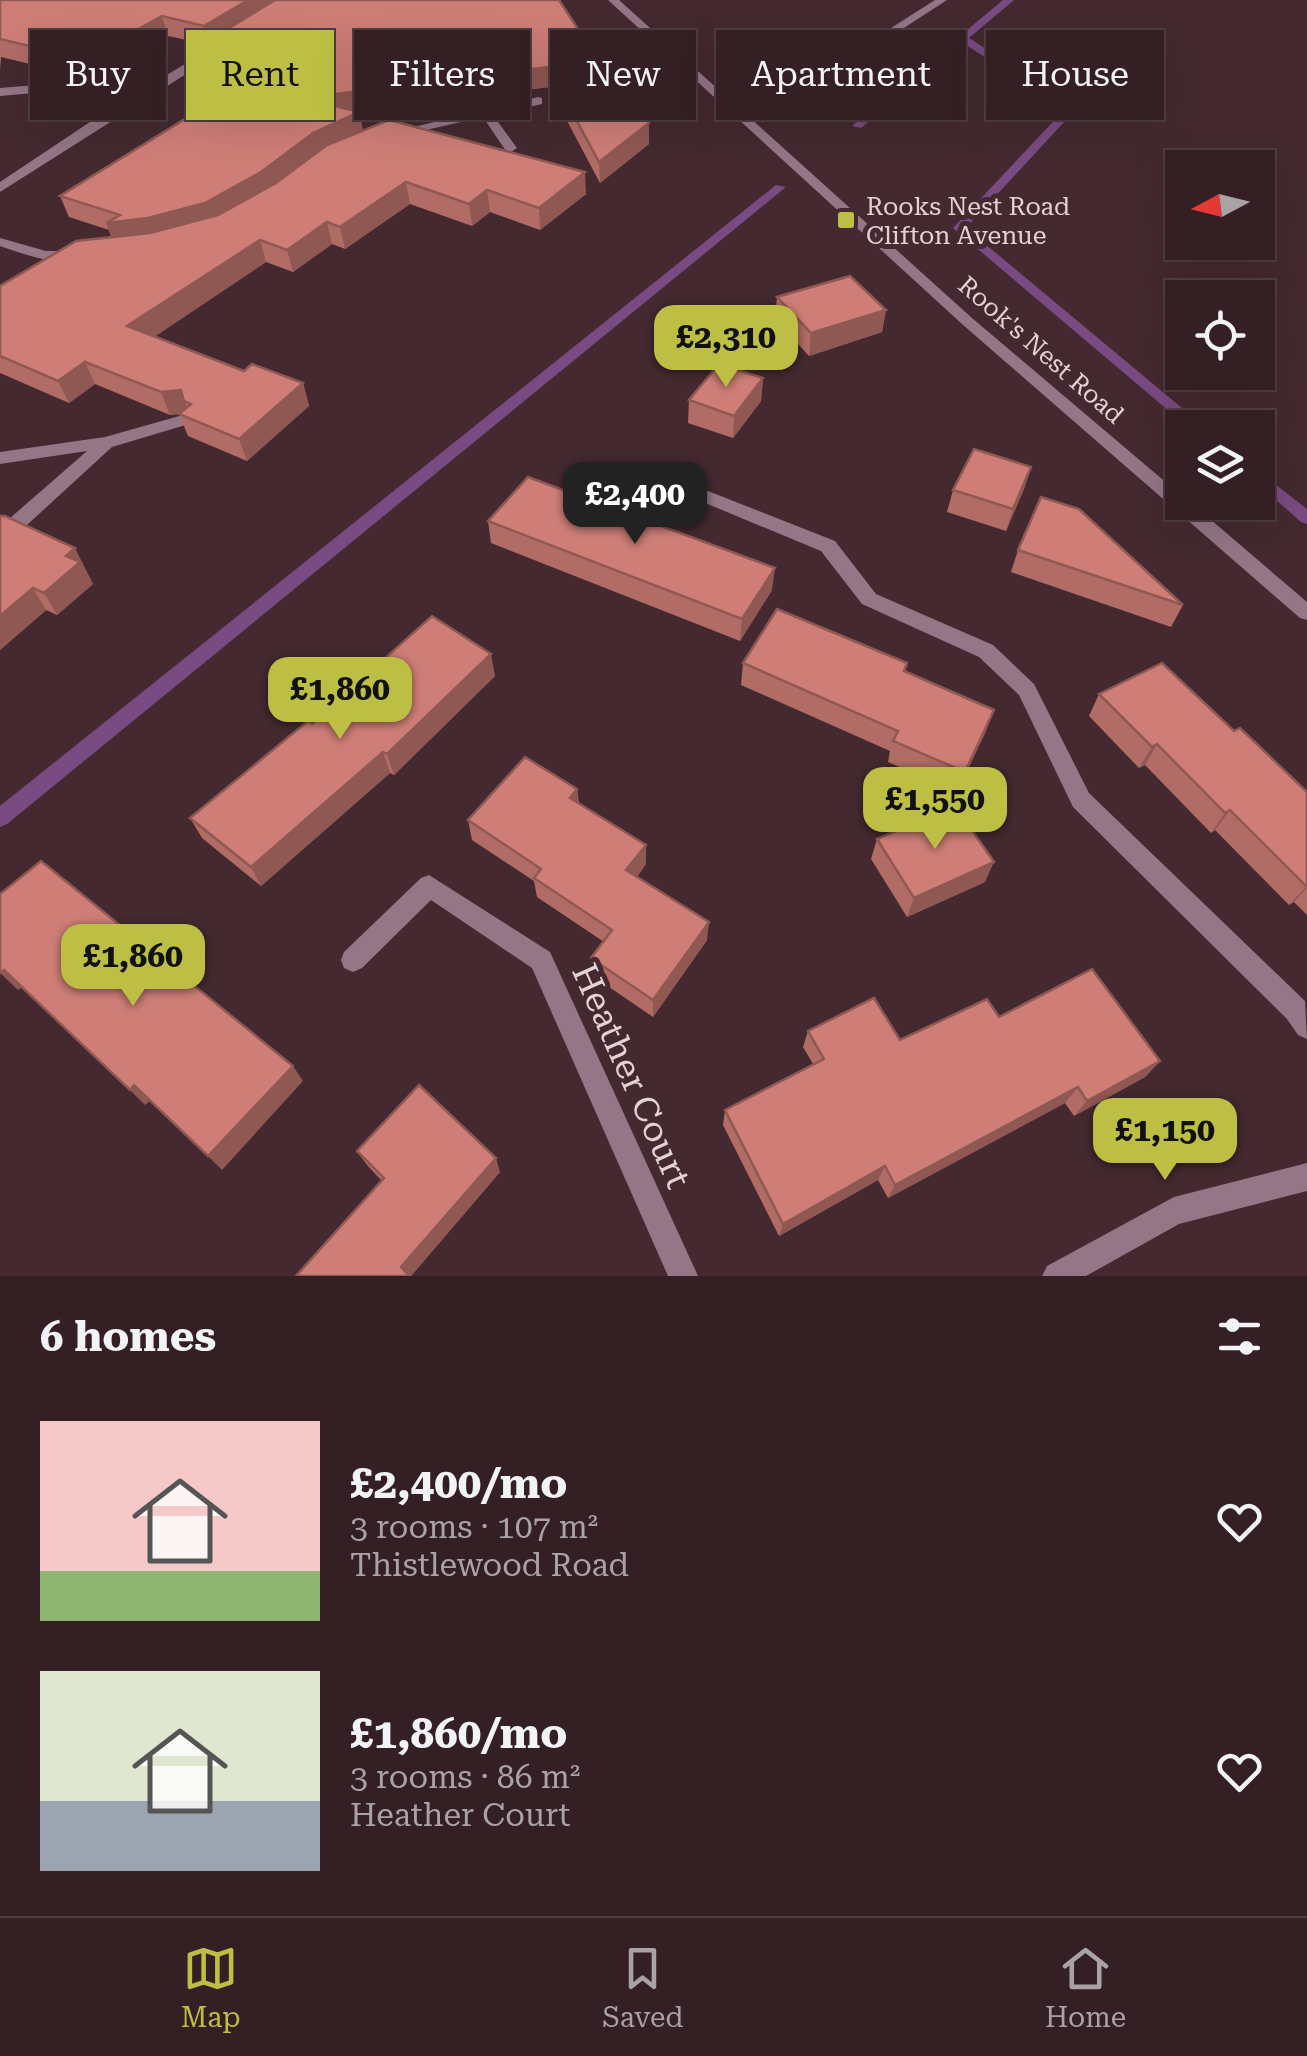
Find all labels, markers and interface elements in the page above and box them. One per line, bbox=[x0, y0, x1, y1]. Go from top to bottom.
chip: Buy bbox=[30, 30, 166, 120]
chip: Rent bbox=[186, 30, 334, 120]
chip: Filters bbox=[354, 30, 530, 120]
chip: New bbox=[550, 30, 696, 120]
chip: Apartment bbox=[716, 30, 966, 120]
chip: House bbox=[986, 30, 1164, 120]
north arrow bbox=[1165, 150, 1275, 260]
map controls bbox=[1165, 150, 1275, 520]
place label: Rooks Nest Road Clifton Avenue bbox=[866, 192, 1070, 250]
marker: Rooks Nest Road Clifton Avenue bbox=[835, 209, 857, 231]
street label: Rook's Nest Road bbox=[953, 270, 1129, 430]
button: locate bbox=[1165, 280, 1275, 390]
pin: £2,310 bbox=[645, 305, 807, 390]
text: £2,310 bbox=[676, 318, 776, 356]
button: layers bbox=[1165, 410, 1275, 520]
pin: £2,400 bbox=[554, 462, 716, 547]
text: £2,400 bbox=[585, 475, 685, 513]
pin: £1,860 bbox=[259, 657, 421, 742]
text: £1,860 bbox=[290, 670, 390, 708]
pin: £1,550 bbox=[854, 767, 1016, 852]
text: £1,550 bbox=[885, 780, 985, 818]
pin: £1,860 bbox=[52, 924, 214, 1009]
text: £1,860 bbox=[83, 937, 183, 975]
street label: Heather Court bbox=[563, 958, 699, 1194]
pin: £1,150 bbox=[1084, 1098, 1246, 1183]
text: £1,150 bbox=[1115, 1111, 1215, 1149]
icon: filters bbox=[1212, 1309, 1267, 1364]
text: 6 homes bbox=[40, 1312, 216, 1361]
text: £2,400/mo bbox=[350, 1459, 567, 1508]
icon: home bbox=[120, 1461, 240, 1581]
icon: heart bbox=[1212, 1494, 1267, 1549]
text: 3 rooms · 107 m² bbox=[350, 1508, 598, 1546]
text: Thistlewood Road bbox=[350, 1546, 629, 1584]
text: £1,860/mo bbox=[350, 1709, 567, 1758]
icon: home bbox=[120, 1711, 240, 1831]
icon: heart bbox=[1212, 1744, 1267, 1799]
text: 3 rooms · 86 m² bbox=[350, 1758, 580, 1796]
text: Heather Court bbox=[350, 1796, 570, 1834]
tab: Map bbox=[181, 1941, 241, 2034]
tab: Saved bbox=[602, 1941, 683, 2034]
tab: Home bbox=[1045, 1941, 1126, 2034]

